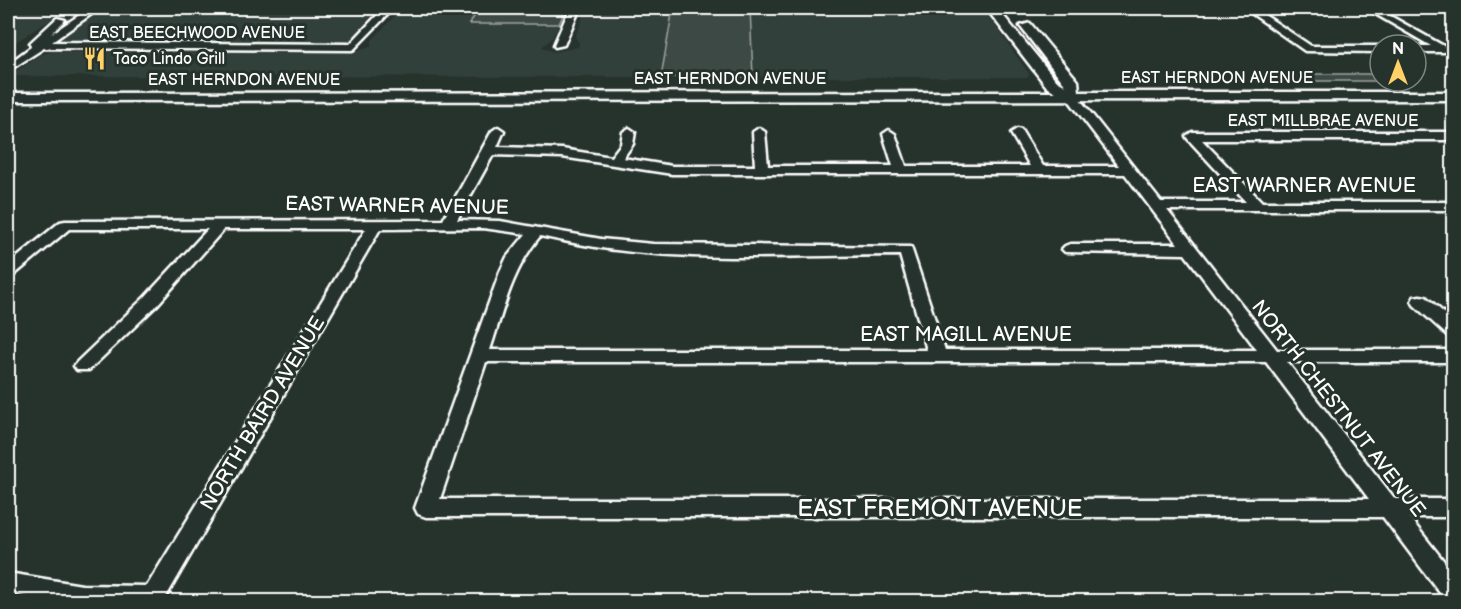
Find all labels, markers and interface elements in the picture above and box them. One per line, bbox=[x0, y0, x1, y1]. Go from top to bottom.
street label: EAST BEECHWOOD AVENUE bbox=[89, 24, 305, 43]
north arrow bbox=[1368, 33, 1428, 93]
text: N bbox=[1392, 40, 1404, 59]
restaurant icon: Taco Lindo Grill bbox=[82, 45, 108, 71]
place label: Taco Lindo Grill bbox=[113, 50, 225, 69]
street label: EAST HERNDON AVENUE bbox=[1121, 69, 1313, 88]
street label: EAST HERNDON AVENUE bbox=[634, 70, 826, 89]
street label: EAST HERNDON AVENUE bbox=[148, 71, 340, 90]
street label: EAST MILLBRAE AVENUE bbox=[1228, 112, 1418, 131]
street label: EAST WARNER AVENUE bbox=[1192, 174, 1416, 198]
street label: EAST WARNER AVENUE bbox=[285, 192, 509, 220]
street label: NORTH CHESTNUT AVENUE bbox=[1246, 295, 1430, 522]
street label: NORTH BAIRD AVENUE bbox=[195, 312, 330, 515]
street label: EAST MAGILL AVENUE bbox=[860, 323, 1072, 347]
street label: EAST FREMONT AVENUE bbox=[797, 494, 1083, 523]

